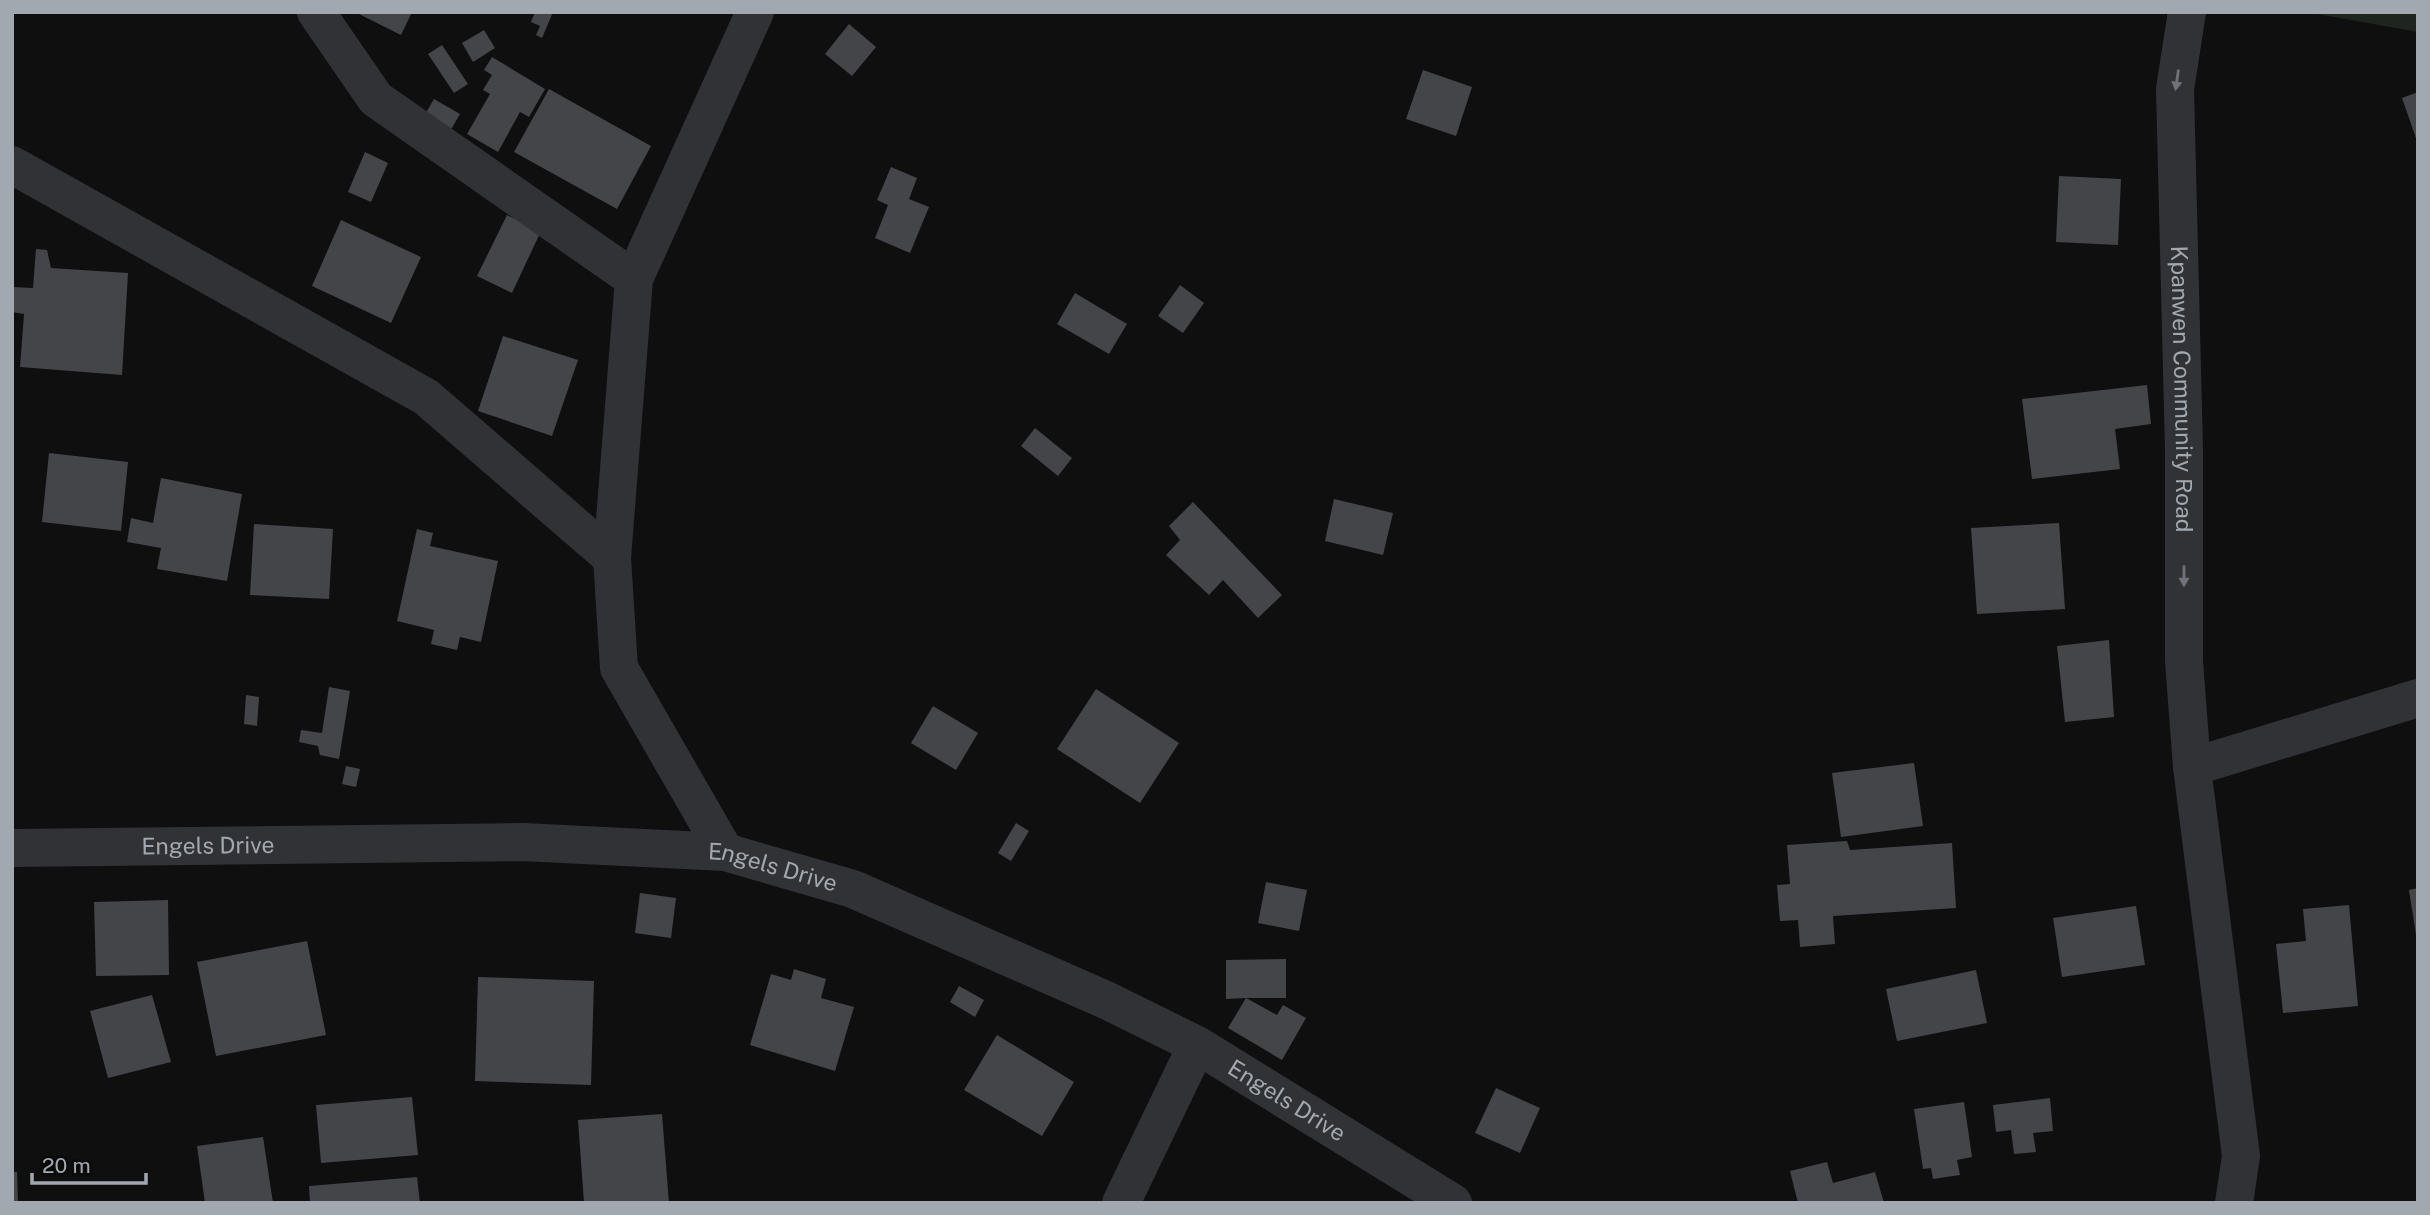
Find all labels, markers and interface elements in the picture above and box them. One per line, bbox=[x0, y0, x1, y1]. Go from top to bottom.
one-way arrow bbox=[2171, 69, 2182, 91]
street label: Kpanwen Community Road bbox=[2166, 245, 2198, 532]
one-way arrow bbox=[2178, 566, 2190, 588]
street label: Engels Drive bbox=[141, 831, 275, 859]
street label: Engels Drive bbox=[708, 837, 841, 897]
street label: Engels Drive bbox=[1223, 1054, 1351, 1147]
scale bar bbox=[32, 1142, 145, 1186]
text: 20 m bbox=[42, 1153, 91, 1178]

